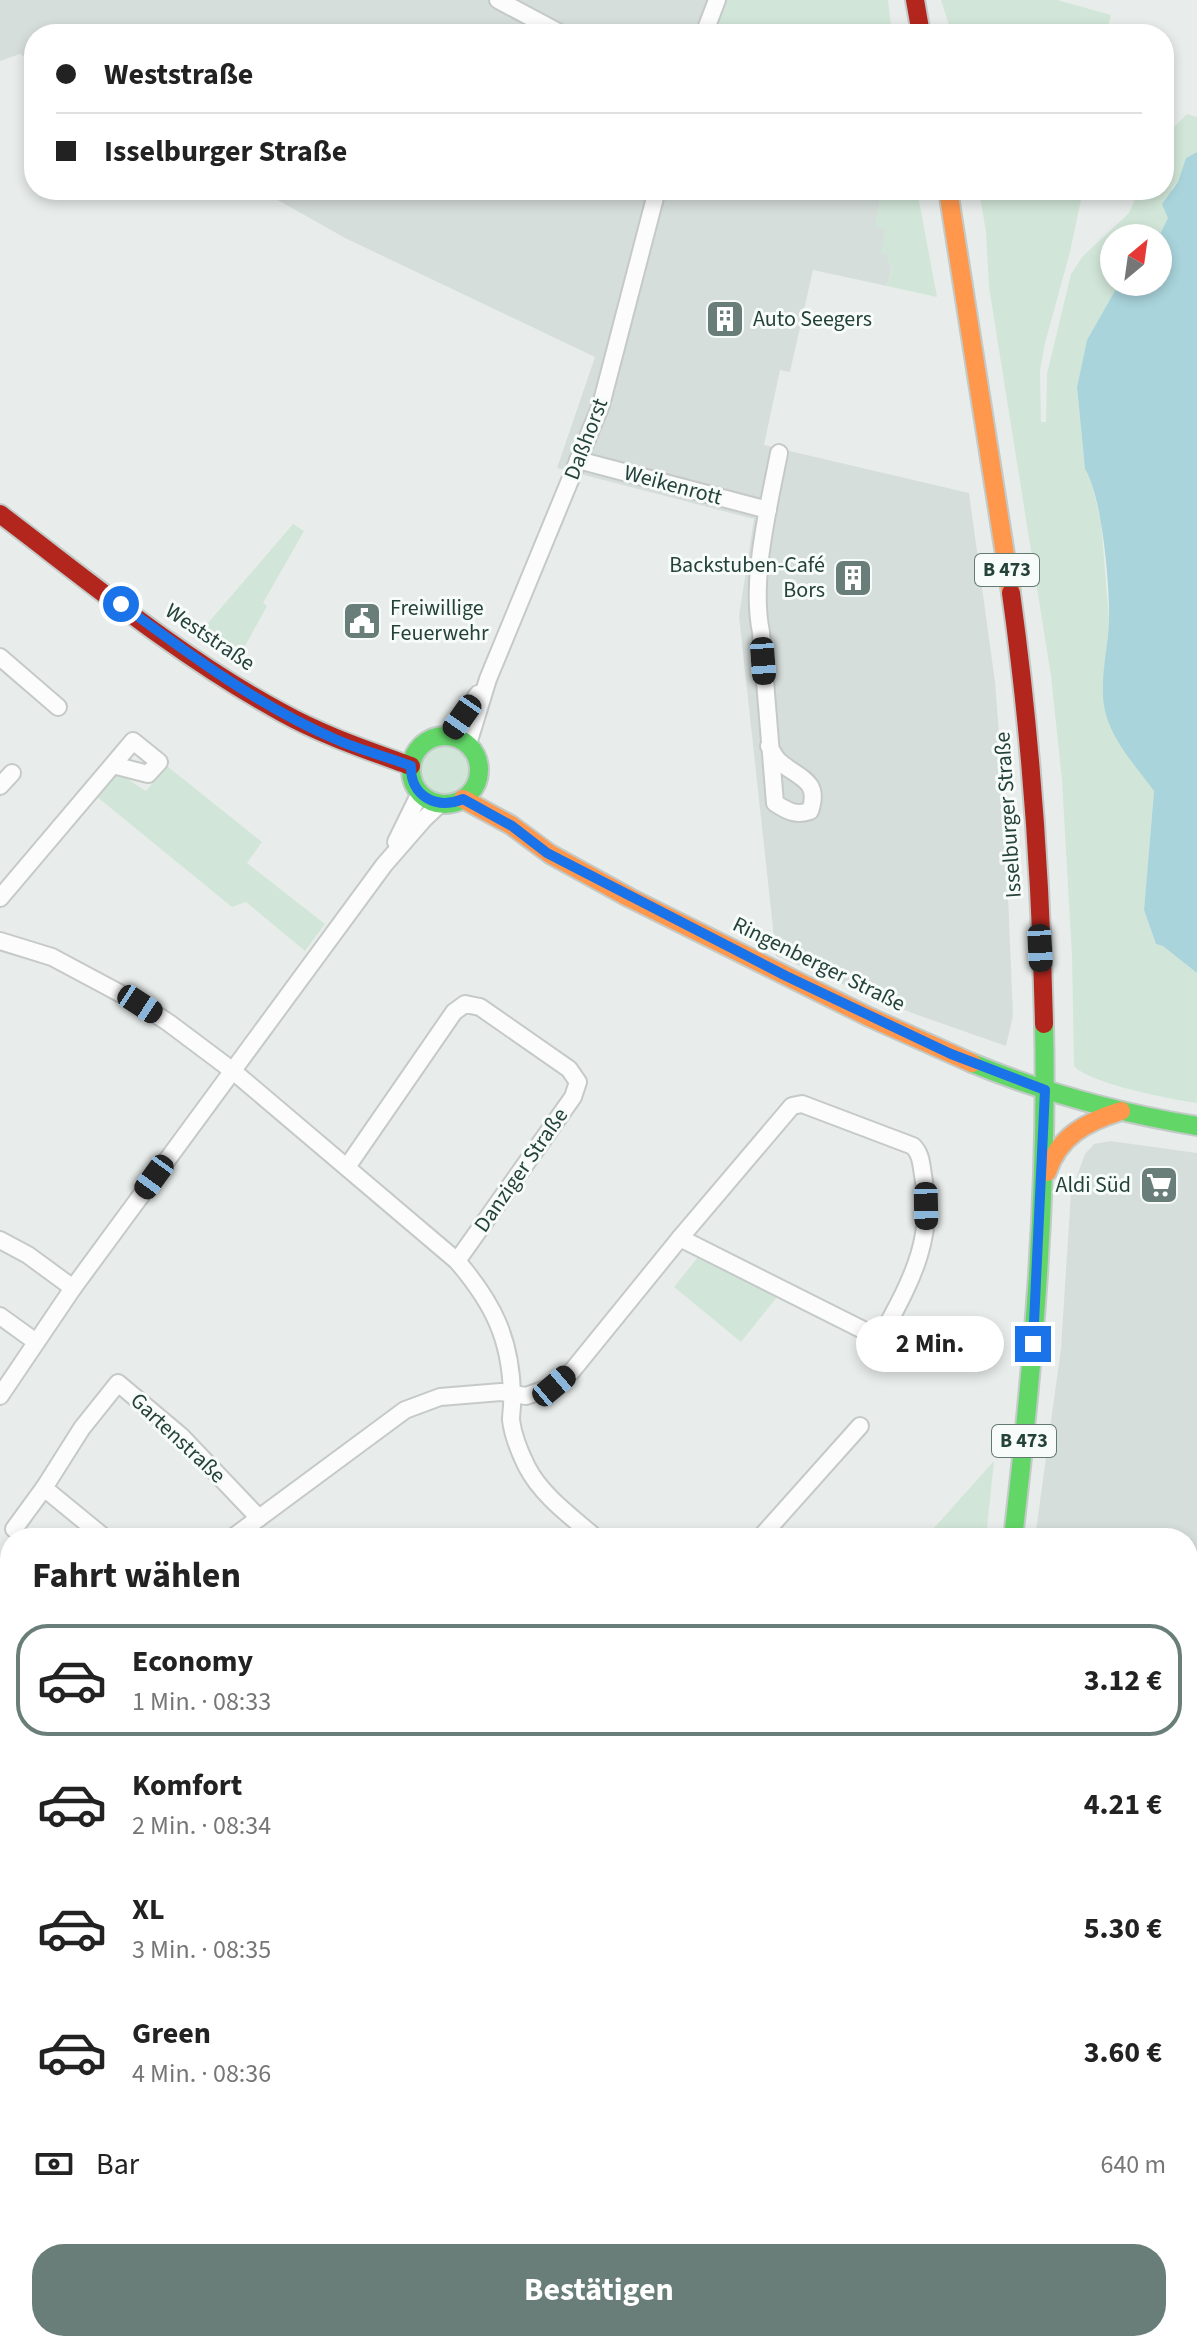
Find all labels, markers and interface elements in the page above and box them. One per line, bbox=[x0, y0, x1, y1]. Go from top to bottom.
text: Weststraße bbox=[104, 53, 253, 96]
text: Isselburger Straße bbox=[104, 130, 347, 173]
north arrow bbox=[1100, 224, 1172, 296]
map controls bbox=[1100, 224, 1172, 296]
building icon: Auto Seegers bbox=[704, 298, 746, 340]
place label: Auto Seegers bbox=[753, 303, 872, 335]
street label: Daßhorst bbox=[556, 393, 616, 484]
street label: Weikenrott bbox=[620, 457, 726, 514]
place label: Backstuben-Café Bors bbox=[669, 549, 825, 606]
road number: B 473 bbox=[975, 554, 1039, 586]
building icon: Backstuben-Café Bors bbox=[832, 557, 874, 599]
route start bbox=[103, 586, 139, 622]
place label: Freiwillige Feuerwehr bbox=[390, 592, 489, 649]
street label: Weststraße bbox=[159, 595, 261, 679]
public building icon: Freiwillige Feuerwehr bbox=[341, 600, 383, 642]
car bbox=[749, 636, 777, 686]
car bbox=[438, 690, 486, 744]
street label: Isselburger Straße bbox=[986, 731, 1030, 899]
street label: Ringenberger Straße bbox=[727, 908, 911, 1020]
car bbox=[1027, 923, 1053, 973]
car bbox=[113, 981, 167, 1027]
street label: Danziger Straße bbox=[466, 1101, 576, 1239]
car bbox=[130, 1151, 178, 1203]
supermarket icon: Aldi Süd bbox=[1138, 1164, 1180, 1206]
place label: Aldi Süd bbox=[1055, 1169, 1131, 1201]
car bbox=[914, 1182, 938, 1230]
callout: 2 Min. bbox=[857, 1316, 1005, 1372]
text: 2 Min. bbox=[896, 1325, 964, 1362]
route end bbox=[1015, 1326, 1051, 1362]
car bbox=[528, 1361, 580, 1411]
street label: Gartenstraße bbox=[123, 1385, 233, 1491]
road number: B 473 bbox=[992, 1425, 1056, 1457]
text: Fahrt wählen bbox=[32, 1550, 241, 1601]
text: Economy bbox=[132, 1640, 253, 1683]
icon: car bbox=[36, 1644, 108, 1716]
text: 3.12 € bbox=[1084, 1659, 1162, 1702]
text: 1 Min. · 08:33 bbox=[132, 1683, 271, 1720]
text: Komfort bbox=[132, 1764, 242, 1807]
icon: car bbox=[36, 1768, 108, 1840]
text: 4.21 € bbox=[1084, 1783, 1162, 1826]
text: 2 Min. · 08:34 bbox=[132, 1807, 271, 1844]
text: XL bbox=[132, 1888, 165, 1931]
icon: car bbox=[36, 1892, 108, 1964]
text: 5.30 € bbox=[1084, 1907, 1162, 1950]
text: 3 Min. · 08:35 bbox=[132, 1931, 271, 1968]
text: Green bbox=[132, 2012, 211, 2055]
icon: car bbox=[36, 2016, 108, 2088]
text: 3.60 € bbox=[1084, 2031, 1162, 2074]
text: 4 Min. · 08:36 bbox=[132, 2055, 271, 2092]
icon: cash bbox=[32, 2142, 76, 2186]
text: Bar bbox=[96, 2143, 139, 2186]
text: 640 m bbox=[1100, 2146, 1166, 2183]
button: Bestätigen bbox=[32, 2244, 1166, 2336]

